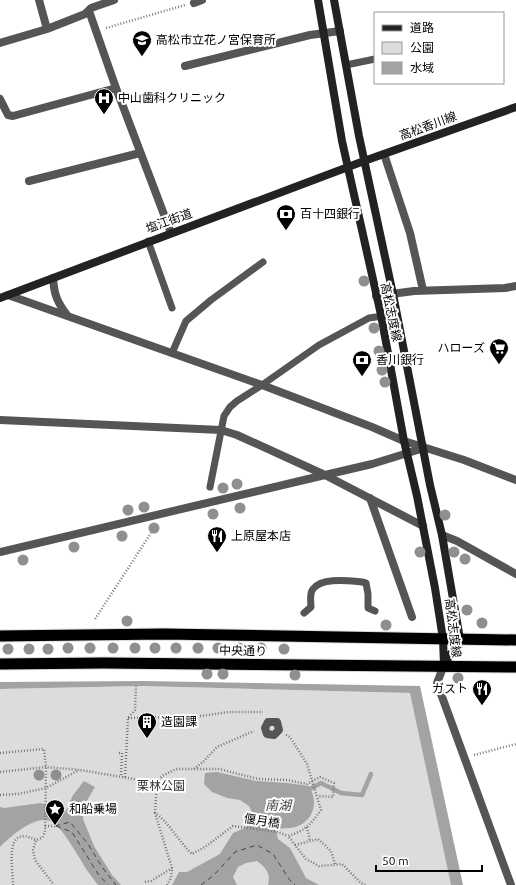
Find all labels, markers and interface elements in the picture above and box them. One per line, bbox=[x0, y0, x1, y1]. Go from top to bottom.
legend bbox=[374, 12, 504, 84]
text: 道路 bbox=[410, 21, 434, 34]
school or university icon: 高松市立花ノ宮保育所 bbox=[131, 29, 153, 57]
place label: 高松市立花ノ宮保育所 bbox=[156, 33, 276, 46]
text: 公園 bbox=[410, 41, 434, 54]
text: 水域 bbox=[410, 61, 434, 74]
hospital icon: 中山歯科クリニック bbox=[93, 87, 115, 115]
place label: 中山歯科クリニック bbox=[118, 91, 226, 104]
street label: 高松香川線 bbox=[397, 109, 458, 142]
bank icon: 百十四銀行 bbox=[275, 203, 297, 231]
street label: 塩江街道 bbox=[144, 206, 194, 235]
place label: 百十四銀行 bbox=[300, 207, 360, 220]
street label: 高松志度線 bbox=[379, 281, 404, 343]
supermarket icon: ハローズ bbox=[488, 337, 510, 365]
place label: ハローズ bbox=[438, 341, 485, 354]
bank icon: 香川銀行 bbox=[351, 349, 373, 377]
place label: 香川銀行 bbox=[376, 353, 424, 366]
restaurant icon: 上原屋本店 bbox=[206, 525, 228, 553]
place label: 上原屋本店 bbox=[231, 529, 291, 542]
street label: 高松志度線 bbox=[443, 597, 464, 659]
street label: 中央通り bbox=[219, 644, 267, 657]
restaurant icon: ガスト bbox=[471, 678, 493, 706]
place label: ガスト bbox=[432, 682, 468, 695]
building icon: 造園課 bbox=[136, 711, 158, 739]
place label: 造園課 bbox=[161, 715, 197, 728]
park label: 栗林公園 bbox=[137, 779, 185, 792]
place icon: 和船乗場 bbox=[44, 798, 66, 826]
water label: 南湖 bbox=[265, 798, 293, 812]
place label: 和船乗場 bbox=[69, 802, 117, 815]
street label: 偃月橋 bbox=[243, 811, 281, 830]
scale bar bbox=[376, 847, 482, 873]
text: 50 m bbox=[382, 854, 409, 867]

